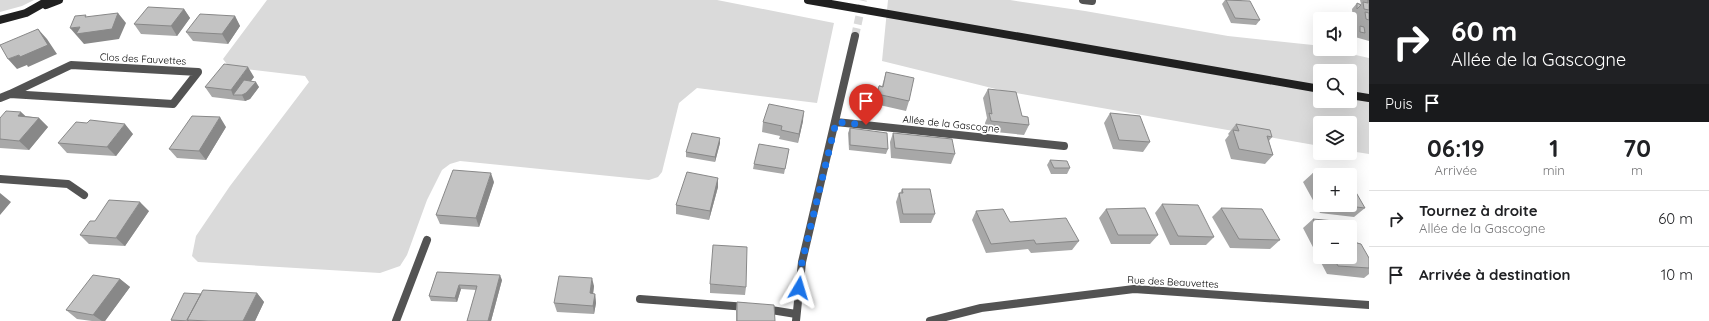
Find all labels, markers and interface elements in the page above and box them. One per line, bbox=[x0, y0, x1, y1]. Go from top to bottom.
map controls bbox=[1313, 12, 1357, 264]
button: sound bbox=[1313, 12, 1357, 56]
text: 60 m bbox=[1451, 13, 1517, 48]
icon: right bbox=[1385, 16, 1437, 68]
text: Allée de la Gascogne bbox=[1451, 48, 1626, 71]
street label: Clos des Fauvettes bbox=[100, 50, 187, 68]
button: search bbox=[1313, 64, 1357, 108]
pin bbox=[849, 84, 883, 125]
icon: arrive bbox=[855, 90, 877, 112]
icon: arrive bbox=[1421, 92, 1443, 114]
text: Puis bbox=[1385, 94, 1413, 113]
street label: Allée de la Gascogne bbox=[902, 112, 1000, 136]
button: layers bbox=[1313, 116, 1357, 160]
text: 06:19 bbox=[1427, 133, 1485, 163]
text: 1 bbox=[1549, 133, 1558, 163]
text: 70 bbox=[1623, 133, 1651, 163]
text: Arrivée bbox=[1435, 162, 1477, 178]
text: min bbox=[1543, 162, 1565, 178]
text: m bbox=[1631, 162, 1643, 178]
button: + bbox=[1313, 168, 1357, 212]
text: Tournez à droite bbox=[1419, 201, 1538, 220]
icon: right bbox=[1385, 208, 1407, 230]
text: 60 m bbox=[1658, 209, 1693, 228]
button: − bbox=[1313, 220, 1357, 264]
text: Allée de la Gascogne bbox=[1419, 220, 1545, 236]
icon: arrive bbox=[1385, 264, 1407, 286]
text: Arrivée à destination bbox=[1419, 265, 1571, 284]
text: 10 m bbox=[1661, 265, 1693, 284]
position arrow bbox=[778, 267, 820, 309]
street label: Rue des Beauvettes bbox=[1127, 273, 1219, 291]

